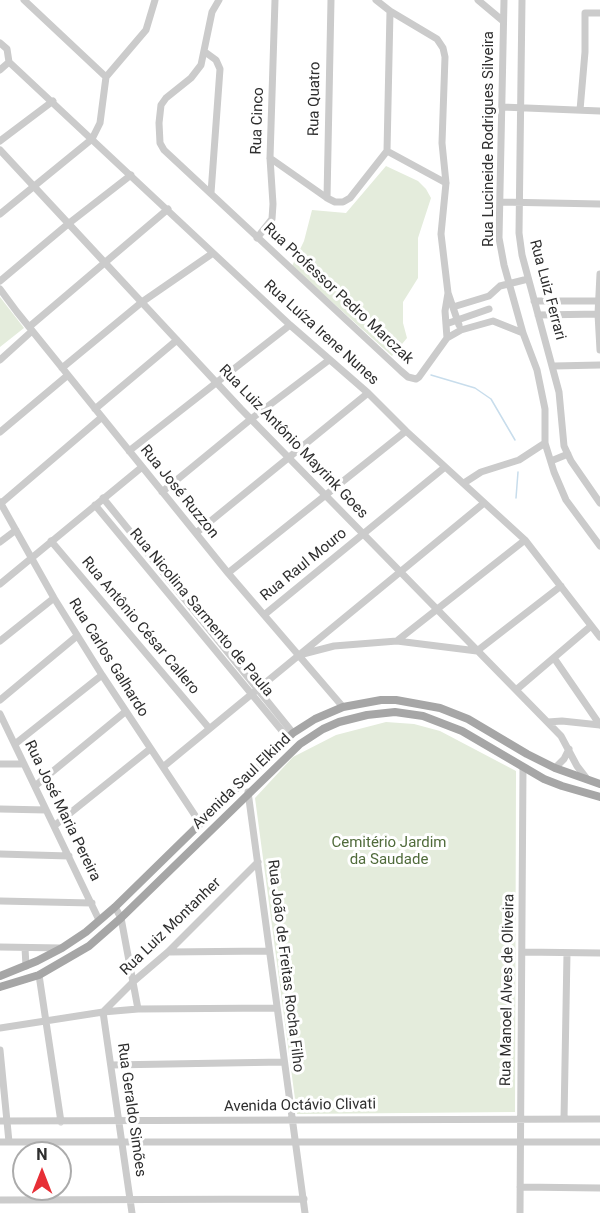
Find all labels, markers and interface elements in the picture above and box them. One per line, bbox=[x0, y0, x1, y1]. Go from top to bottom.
street label: Rua Lucineide Rodrigues Silveira bbox=[480, 31, 498, 247]
street label: Rua Quatro bbox=[305, 62, 325, 136]
street label: Rua Cinco bbox=[248, 87, 268, 155]
street label: Rua Professor Pedro Marczak bbox=[259, 220, 417, 368]
street label: Rua Luiz Ferrari bbox=[525, 238, 569, 342]
street label: Rua Luíza Irene Nunes bbox=[260, 277, 382, 389]
street label: Rua Luiz Antônio Mayrink Goes bbox=[215, 361, 371, 523]
street label: Rua José Ruzzon bbox=[136, 442, 222, 542]
street label: Rua Nicolina Sarmento de Paula bbox=[125, 525, 277, 701]
street label: Rua Raul Mouro bbox=[257, 525, 351, 605]
street label: Rua Antônio César Callero bbox=[77, 554, 203, 698]
street label: Rua Carlos Galhardo bbox=[64, 595, 152, 721]
street label: Avenida Saul Elkind bbox=[189, 730, 295, 834]
street label: Rua José Maria Pereira bbox=[20, 738, 104, 884]
park label: Cemitério Jardim da Saudade bbox=[331, 834, 447, 869]
street label: Rua João de Freitas Rocha Filho bbox=[263, 859, 307, 1073]
street label: Rua Luiz Montanher bbox=[117, 874, 225, 980]
street label: Rua Manoel Alves de Oliveira bbox=[497, 894, 519, 1086]
street label: Rua Geraldo Simões bbox=[113, 1042, 149, 1178]
street label: Avenida Octávio Clivati bbox=[224, 1096, 376, 1116]
north arrow bbox=[12, 1141, 72, 1201]
text: N bbox=[36, 1145, 48, 1164]

